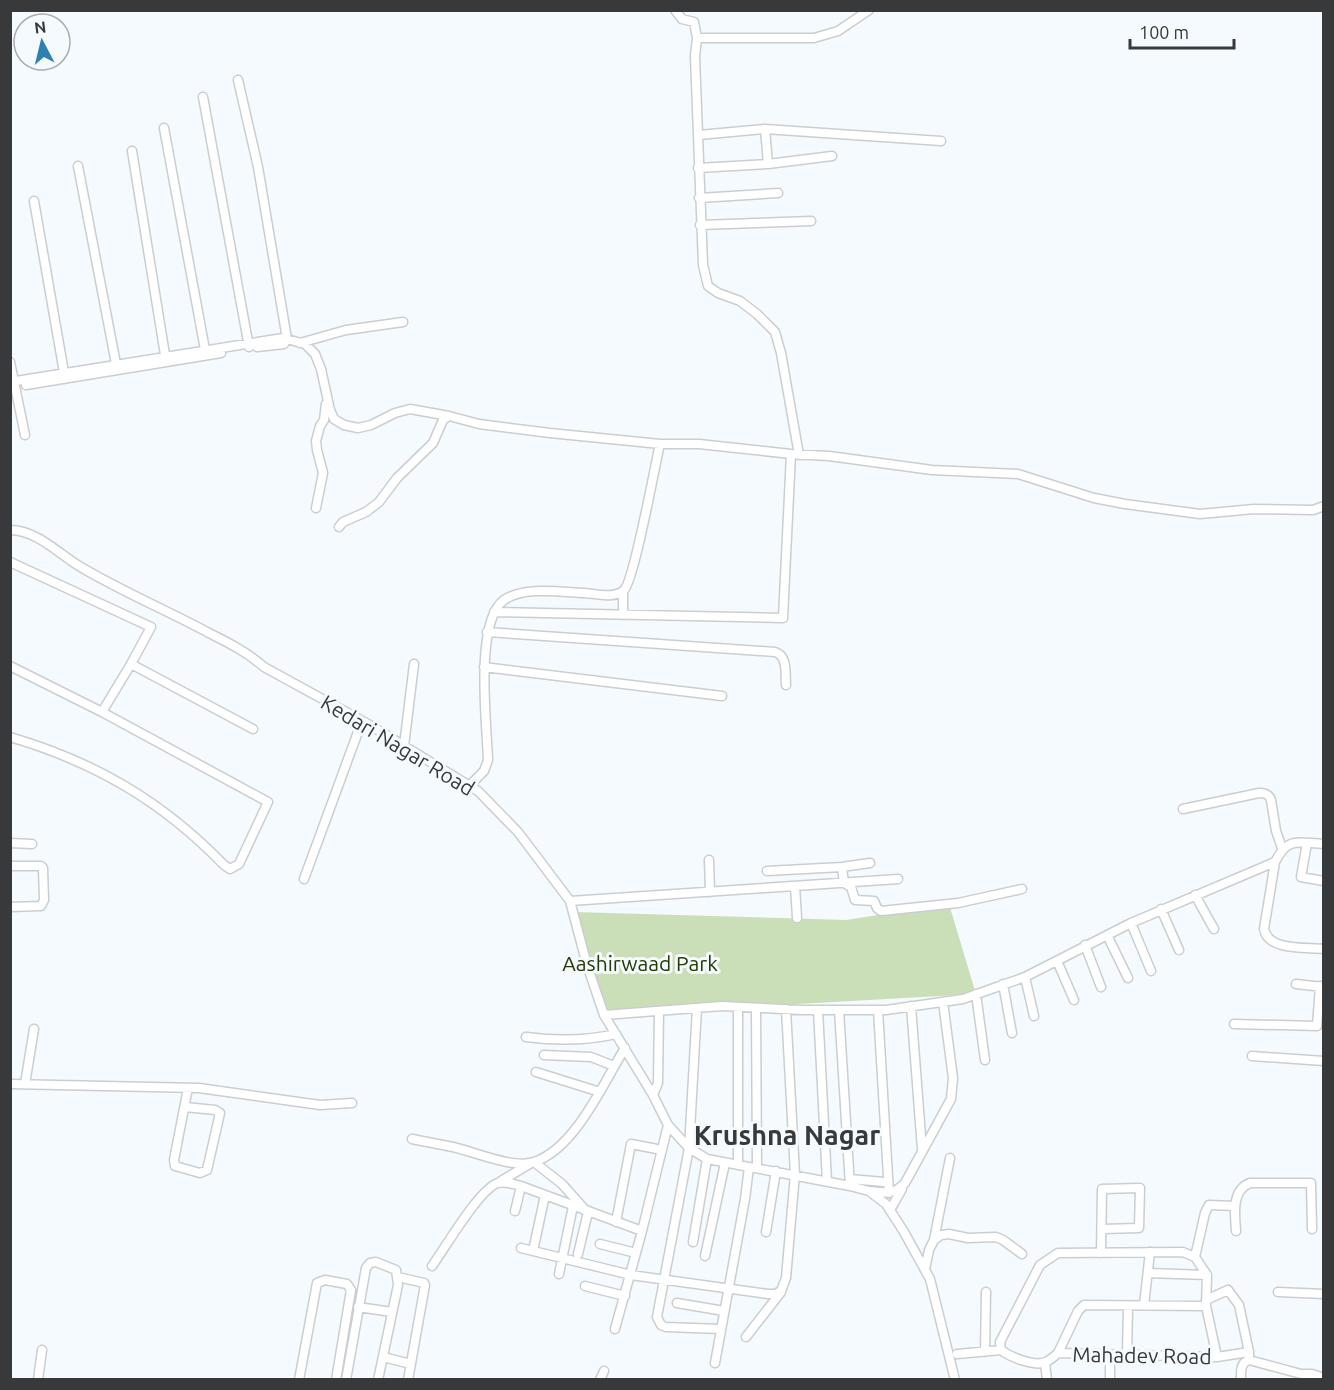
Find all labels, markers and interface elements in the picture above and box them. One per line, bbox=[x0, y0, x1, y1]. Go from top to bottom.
north arrow bbox=[12, 12, 72, 72]
scale bar bbox=[1130, 12, 1234, 50]
text: N bbox=[33, 17, 47, 37]
text: 100 m bbox=[1139, 22, 1189, 42]
street label: Kedari Nagar Road bbox=[317, 690, 479, 800]
park label: Aashirwaad Park bbox=[562, 951, 718, 975]
district label: Krushna Nagar bbox=[694, 1120, 880, 1150]
street label: Mahadev Road bbox=[1072, 1342, 1212, 1368]

